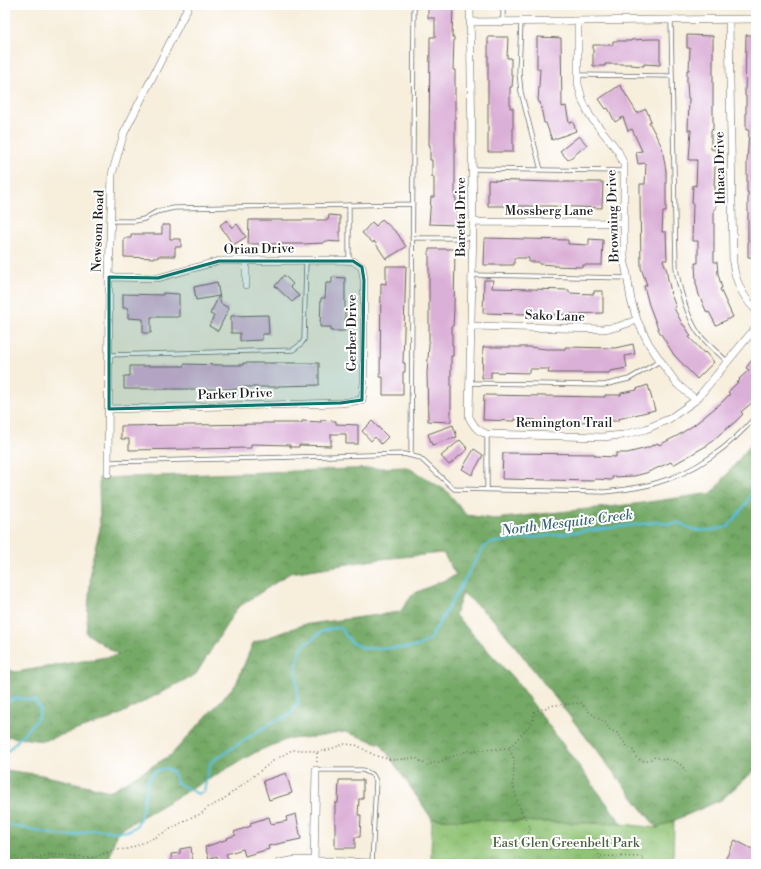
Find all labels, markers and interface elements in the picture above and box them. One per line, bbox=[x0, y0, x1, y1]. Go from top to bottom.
street label: Ithaca Drive bbox=[711, 131, 729, 205]
street label: Browning Drive bbox=[603, 169, 623, 264]
street label: Baretta Drive bbox=[453, 177, 469, 258]
street label: Newsom Road bbox=[89, 189, 107, 272]
street label: Mossberg Lane bbox=[505, 203, 594, 219]
street label: Orian Drive bbox=[224, 240, 295, 258]
street label: Gerber Drive bbox=[344, 294, 360, 372]
street label: Sako Lane bbox=[525, 307, 586, 325]
street label: Parker Drive bbox=[197, 385, 273, 403]
street label: Remington Trail bbox=[516, 415, 612, 431]
water label: North Mesquite Creek bbox=[499, 506, 634, 540]
park label: East Glen Greenbelt Park bbox=[492, 835, 641, 851]

